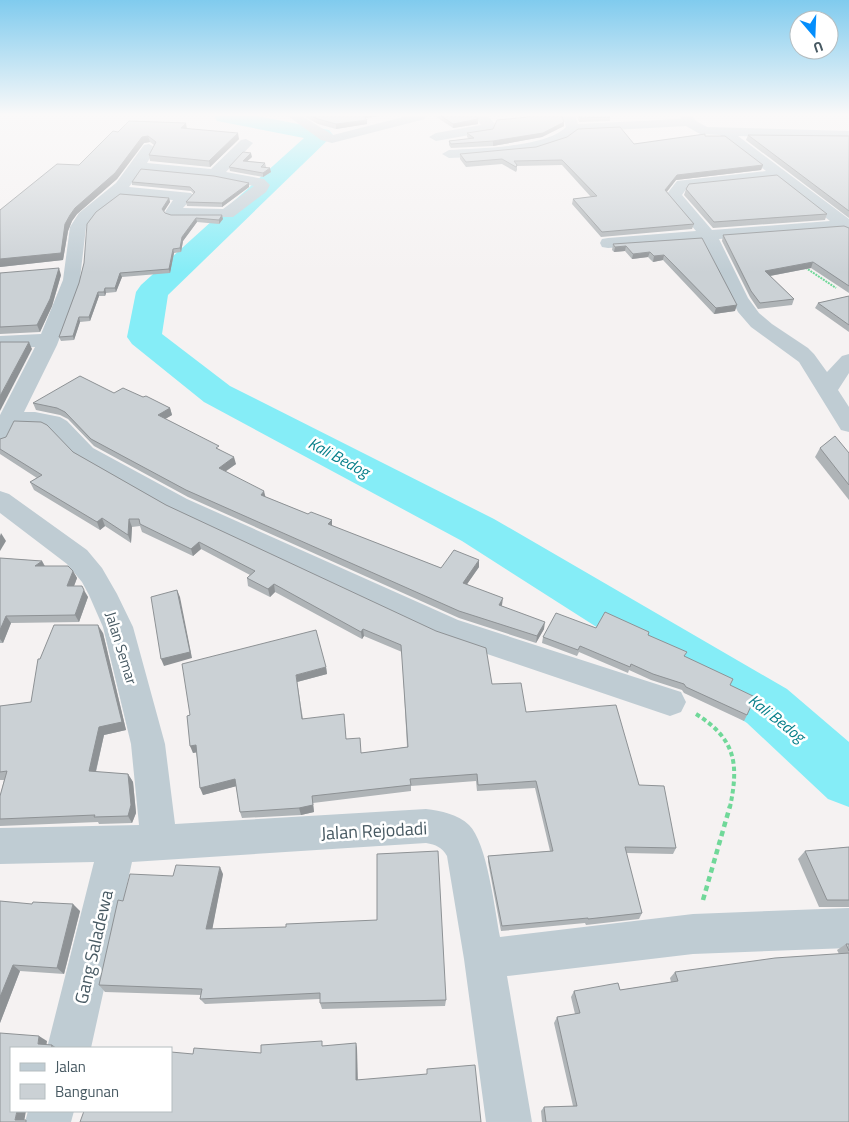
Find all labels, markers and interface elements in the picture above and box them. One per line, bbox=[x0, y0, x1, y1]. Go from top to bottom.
north arrow bbox=[789, 10, 839, 60]
text: U bbox=[811, 36, 826, 59]
water label: Kali Bedog bbox=[304, 431, 376, 484]
street label: Jalan Semar bbox=[99, 609, 143, 687]
water label: Kali Bedog bbox=[743, 688, 812, 749]
street label: Jalan Rejodadi bbox=[320, 814, 428, 847]
street label: Gang Saladewa bbox=[67, 887, 120, 1006]
legend bbox=[10, 1047, 172, 1112]
text: Jalan bbox=[55, 1055, 86, 1078]
text: Bangunan bbox=[55, 1080, 119, 1103]

